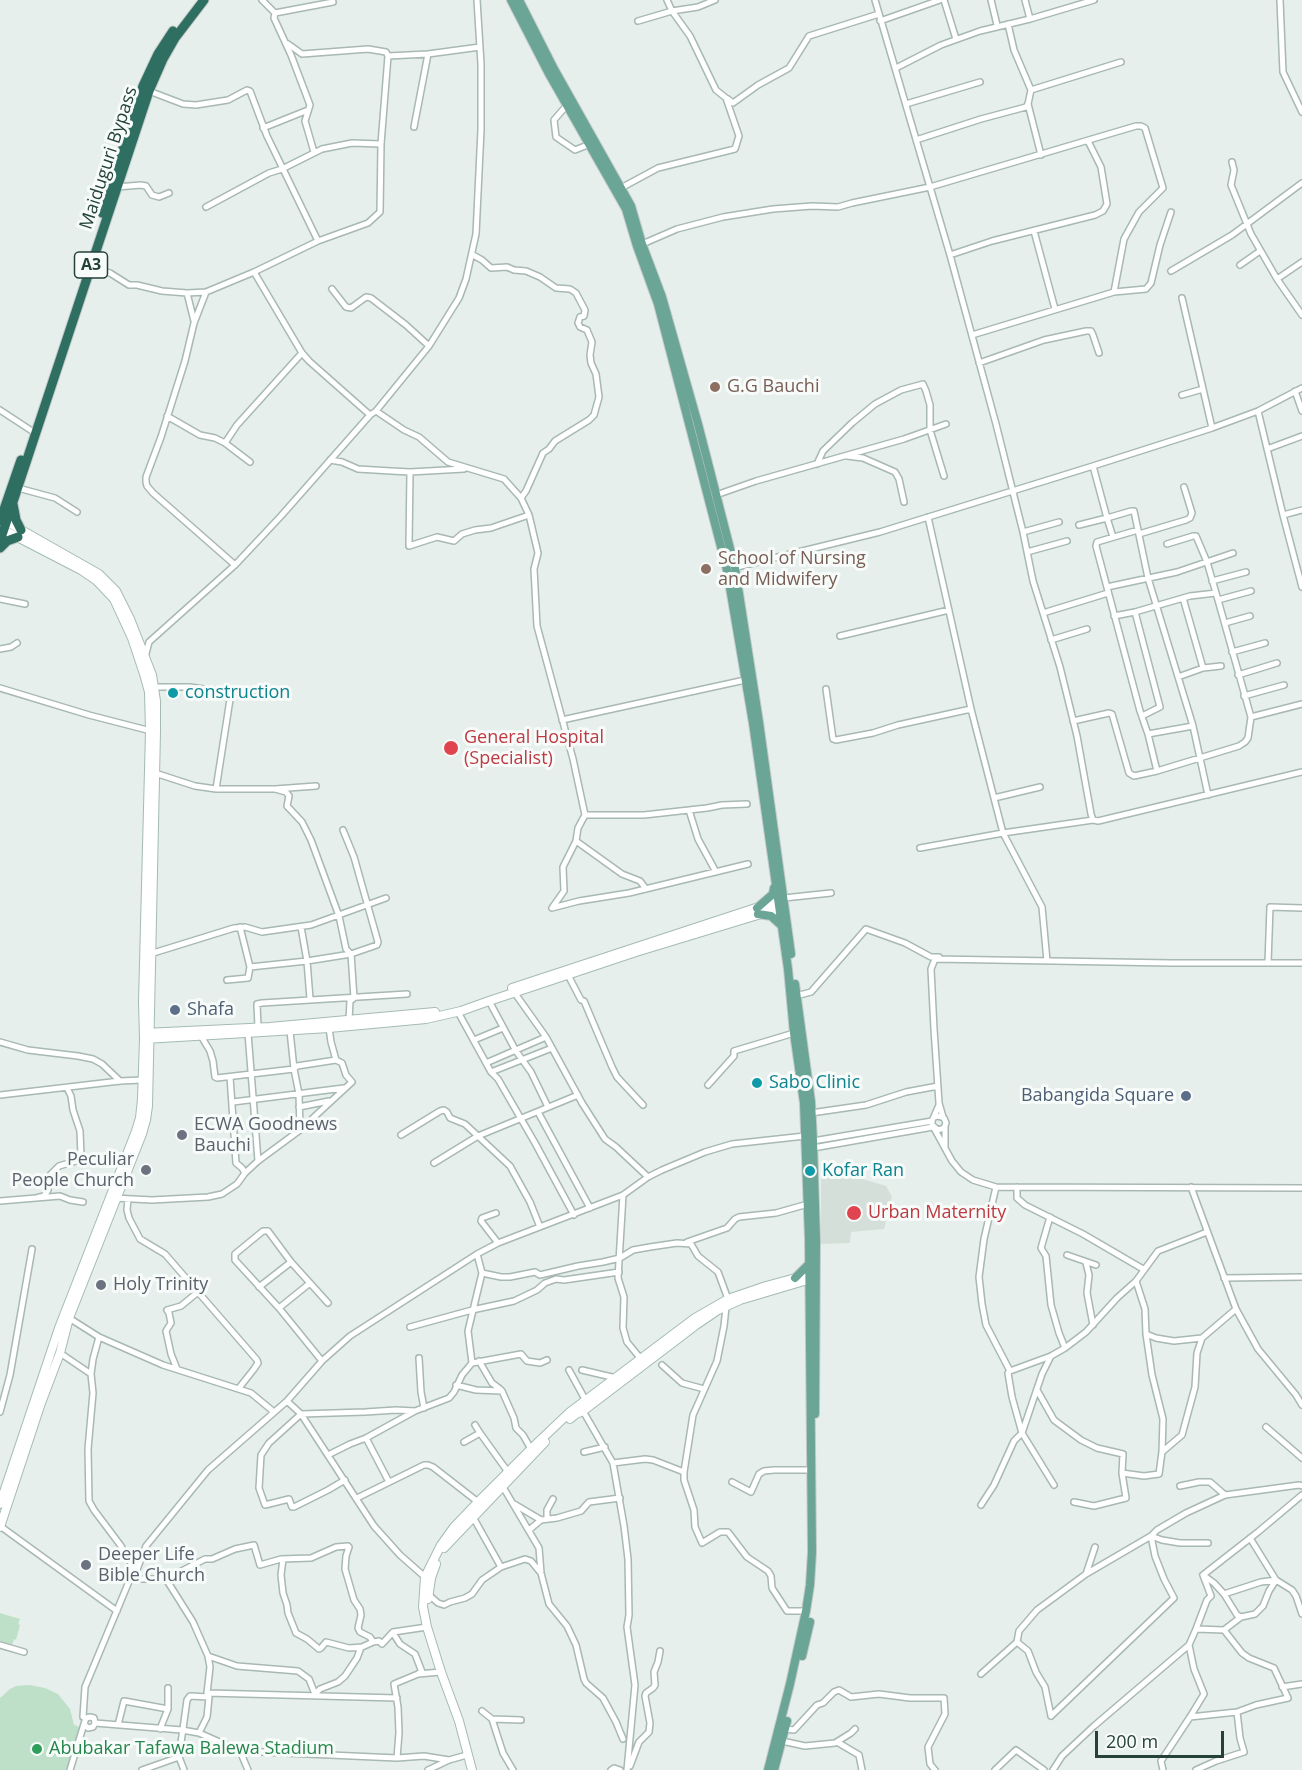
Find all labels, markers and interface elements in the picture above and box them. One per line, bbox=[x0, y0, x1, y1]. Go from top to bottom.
street label: Maiduguri Bypass bbox=[76, 84, 142, 232]
road number: A3 bbox=[74, 252, 107, 278]
place label: G.G Bauchi bbox=[727, 376, 819, 398]
marker: G.G Bauchi bbox=[708, 380, 722, 394]
place label: School of Nursing and Midwifery bbox=[718, 548, 866, 590]
marker: School of Nursing and Midwifery bbox=[699, 562, 713, 576]
place label: construction bbox=[185, 682, 290, 704]
marker: construction bbox=[166, 686, 180, 700]
place label: General Hospital (Specialist) bbox=[464, 727, 604, 770]
marker: General Hospital (Specialist) bbox=[442, 739, 460, 757]
place label: Shafa bbox=[187, 999, 234, 1021]
marker: Shafa bbox=[168, 1003, 182, 1017]
place label: Sabo Clinic bbox=[769, 1072, 860, 1094]
marker: Sabo Clinic bbox=[750, 1076, 764, 1090]
place label: Babangida Square bbox=[1021, 1085, 1174, 1107]
marker: Babangida Square bbox=[1179, 1089, 1193, 1103]
place label: ECWA Goodnews Bauchi bbox=[194, 1114, 337, 1156]
marker: ECWA Goodnews Bauchi bbox=[175, 1128, 189, 1142]
place label: Peculiar People Church bbox=[11, 1149, 134, 1192]
place label: Kofar Ran bbox=[822, 1160, 904, 1182]
marker: Peculiar People Church bbox=[139, 1163, 153, 1177]
marker: Kofar Ran bbox=[803, 1164, 817, 1178]
place label: Urban Maternity bbox=[868, 1202, 1006, 1224]
marker: Urban Maternity bbox=[845, 1204, 863, 1222]
place label: Holy Trinity bbox=[113, 1274, 208, 1296]
marker: Holy Trinity bbox=[94, 1278, 108, 1292]
place label: Deeper Life Bible Church bbox=[98, 1544, 205, 1586]
marker: Deeper Life Bible Church bbox=[79, 1558, 93, 1572]
scale bar bbox=[1098, 1719, 1227, 1757]
text: 200 m bbox=[1106, 1729, 1158, 1753]
place label: Abubakar Tafawa Balewa Stadium bbox=[49, 1738, 334, 1760]
marker: Abubakar Tafawa Balewa Stadium bbox=[30, 1742, 44, 1756]

